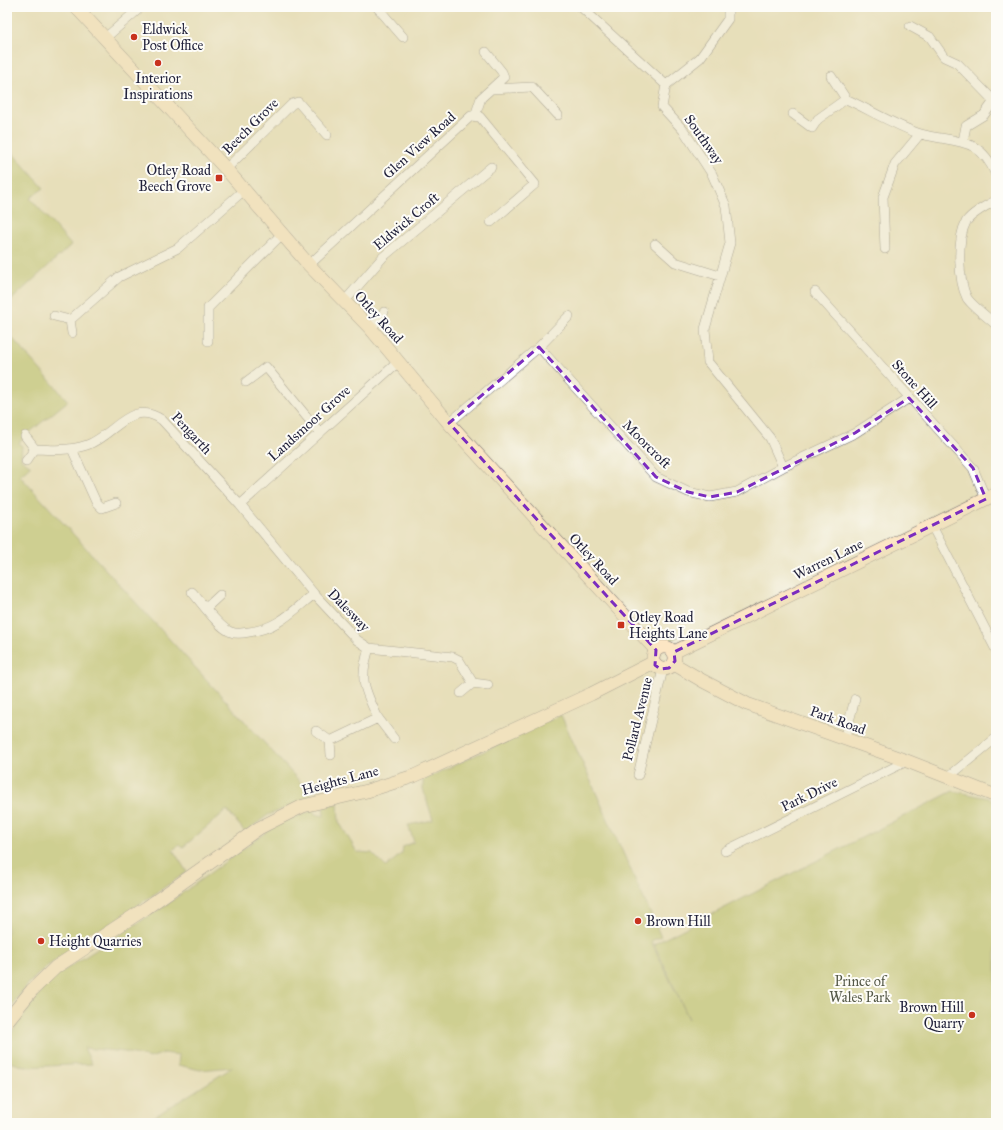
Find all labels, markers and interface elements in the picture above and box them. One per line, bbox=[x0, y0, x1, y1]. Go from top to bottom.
place label: Eldwick Post Office bbox=[142, 21, 204, 54]
marker: Eldwick Post Office bbox=[129, 32, 139, 42]
marker: Interior Inspirations bbox=[153, 58, 163, 68]
place label: Interior Inspirations bbox=[123, 70, 193, 103]
street label: Beech Grove bbox=[219, 95, 282, 158]
street label: Glen View Road bbox=[380, 108, 459, 182]
street label: Southway bbox=[680, 111, 727, 168]
place label: Otley Road Beech Grove bbox=[139, 162, 211, 195]
marker: Otley Road Beech Grove bbox=[214, 173, 224, 183]
street label: Eldwick Croft bbox=[370, 189, 443, 254]
street label: Otley Road bbox=[351, 288, 407, 347]
street label: Stone Hill bbox=[888, 356, 941, 413]
street label: Landsmoor Grove bbox=[265, 382, 354, 465]
street label: Pengarth bbox=[168, 409, 216, 458]
street label: Moorcroft bbox=[619, 417, 674, 472]
street label: Otley Road bbox=[565, 530, 622, 589]
street label: Warren Lane bbox=[791, 535, 866, 584]
street label: Dalesway bbox=[324, 585, 373, 636]
place label: Otley Road Heights Lane bbox=[629, 609, 708, 642]
marker: Otley Road Heights Lane bbox=[616, 620, 626, 630]
street label: Pollard Avenue bbox=[619, 675, 656, 763]
street label: Park Road bbox=[808, 703, 868, 738]
street label: Heights Lane bbox=[300, 762, 380, 799]
street label: Park Drive bbox=[778, 773, 840, 815]
place label: Brown Hill bbox=[646, 913, 711, 930]
marker: Brown Hill bbox=[633, 916, 643, 926]
place label: Height Quarries bbox=[49, 933, 141, 950]
marker: Height Quarries bbox=[36, 936, 46, 946]
park label: Prince of Wales Park bbox=[829, 973, 891, 1006]
place label: Brown Hill Quarry bbox=[899, 999, 964, 1032]
marker: Brown Hill Quarry bbox=[967, 1010, 977, 1020]

